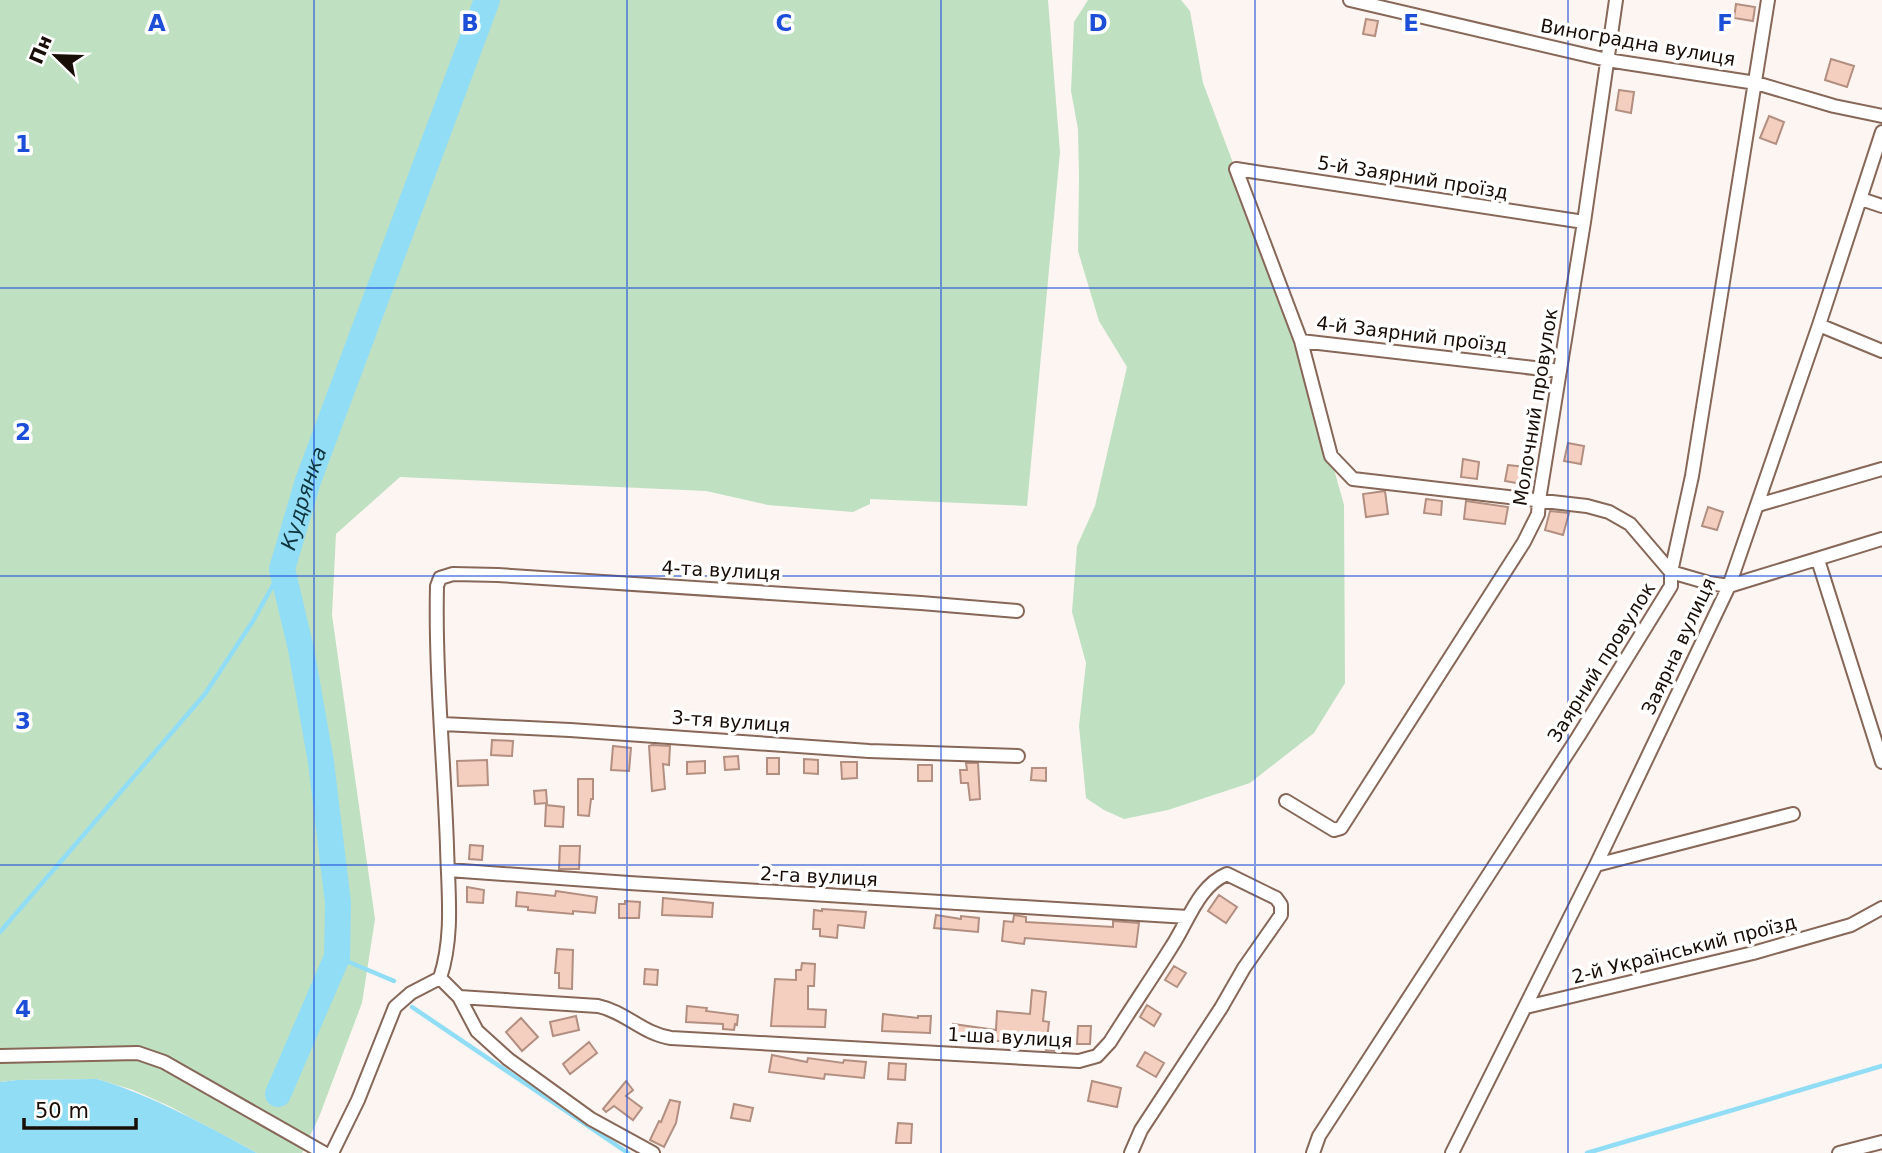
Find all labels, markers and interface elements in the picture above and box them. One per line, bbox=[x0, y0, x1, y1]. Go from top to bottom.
text: A bbox=[148, 10, 166, 36]
text: B bbox=[461, 10, 479, 36]
text: C bbox=[776, 10, 792, 36]
text: D bbox=[1088, 10, 1108, 36]
text: E bbox=[1403, 10, 1419, 36]
text: F bbox=[1717, 10, 1733, 36]
street label: Виноградна вулиця bbox=[1539, 14, 1737, 70]
north arrow bbox=[21, 21, 91, 91]
text: Пн bbox=[25, 32, 56, 67]
text: 1 bbox=[15, 131, 31, 157]
street label: 5-й Заярний проїзд bbox=[1316, 151, 1510, 203]
street label: Молочний провулок bbox=[1508, 307, 1562, 507]
street label: 4-й Заярний проїзд bbox=[1315, 311, 1509, 357]
text: 2 bbox=[15, 419, 31, 445]
water label: Кудрянка bbox=[276, 443, 332, 553]
street label: 4-та вулиця bbox=[661, 556, 781, 584]
street label: Заярна вулиця bbox=[1637, 574, 1719, 718]
street label: Заярний провулок bbox=[1543, 578, 1659, 746]
street label: 3-тя вулиця bbox=[671, 706, 791, 736]
text: 3 bbox=[15, 708, 31, 734]
street label: 2-га вулиця bbox=[760, 862, 878, 890]
street label: 2-й Український проїзд bbox=[1570, 910, 1798, 988]
text: 4 bbox=[15, 996, 31, 1022]
street label: 1-ша вулиця bbox=[947, 1023, 1073, 1051]
scale bar bbox=[24, 1086, 136, 1130]
text: 50 m bbox=[35, 1099, 89, 1123]

